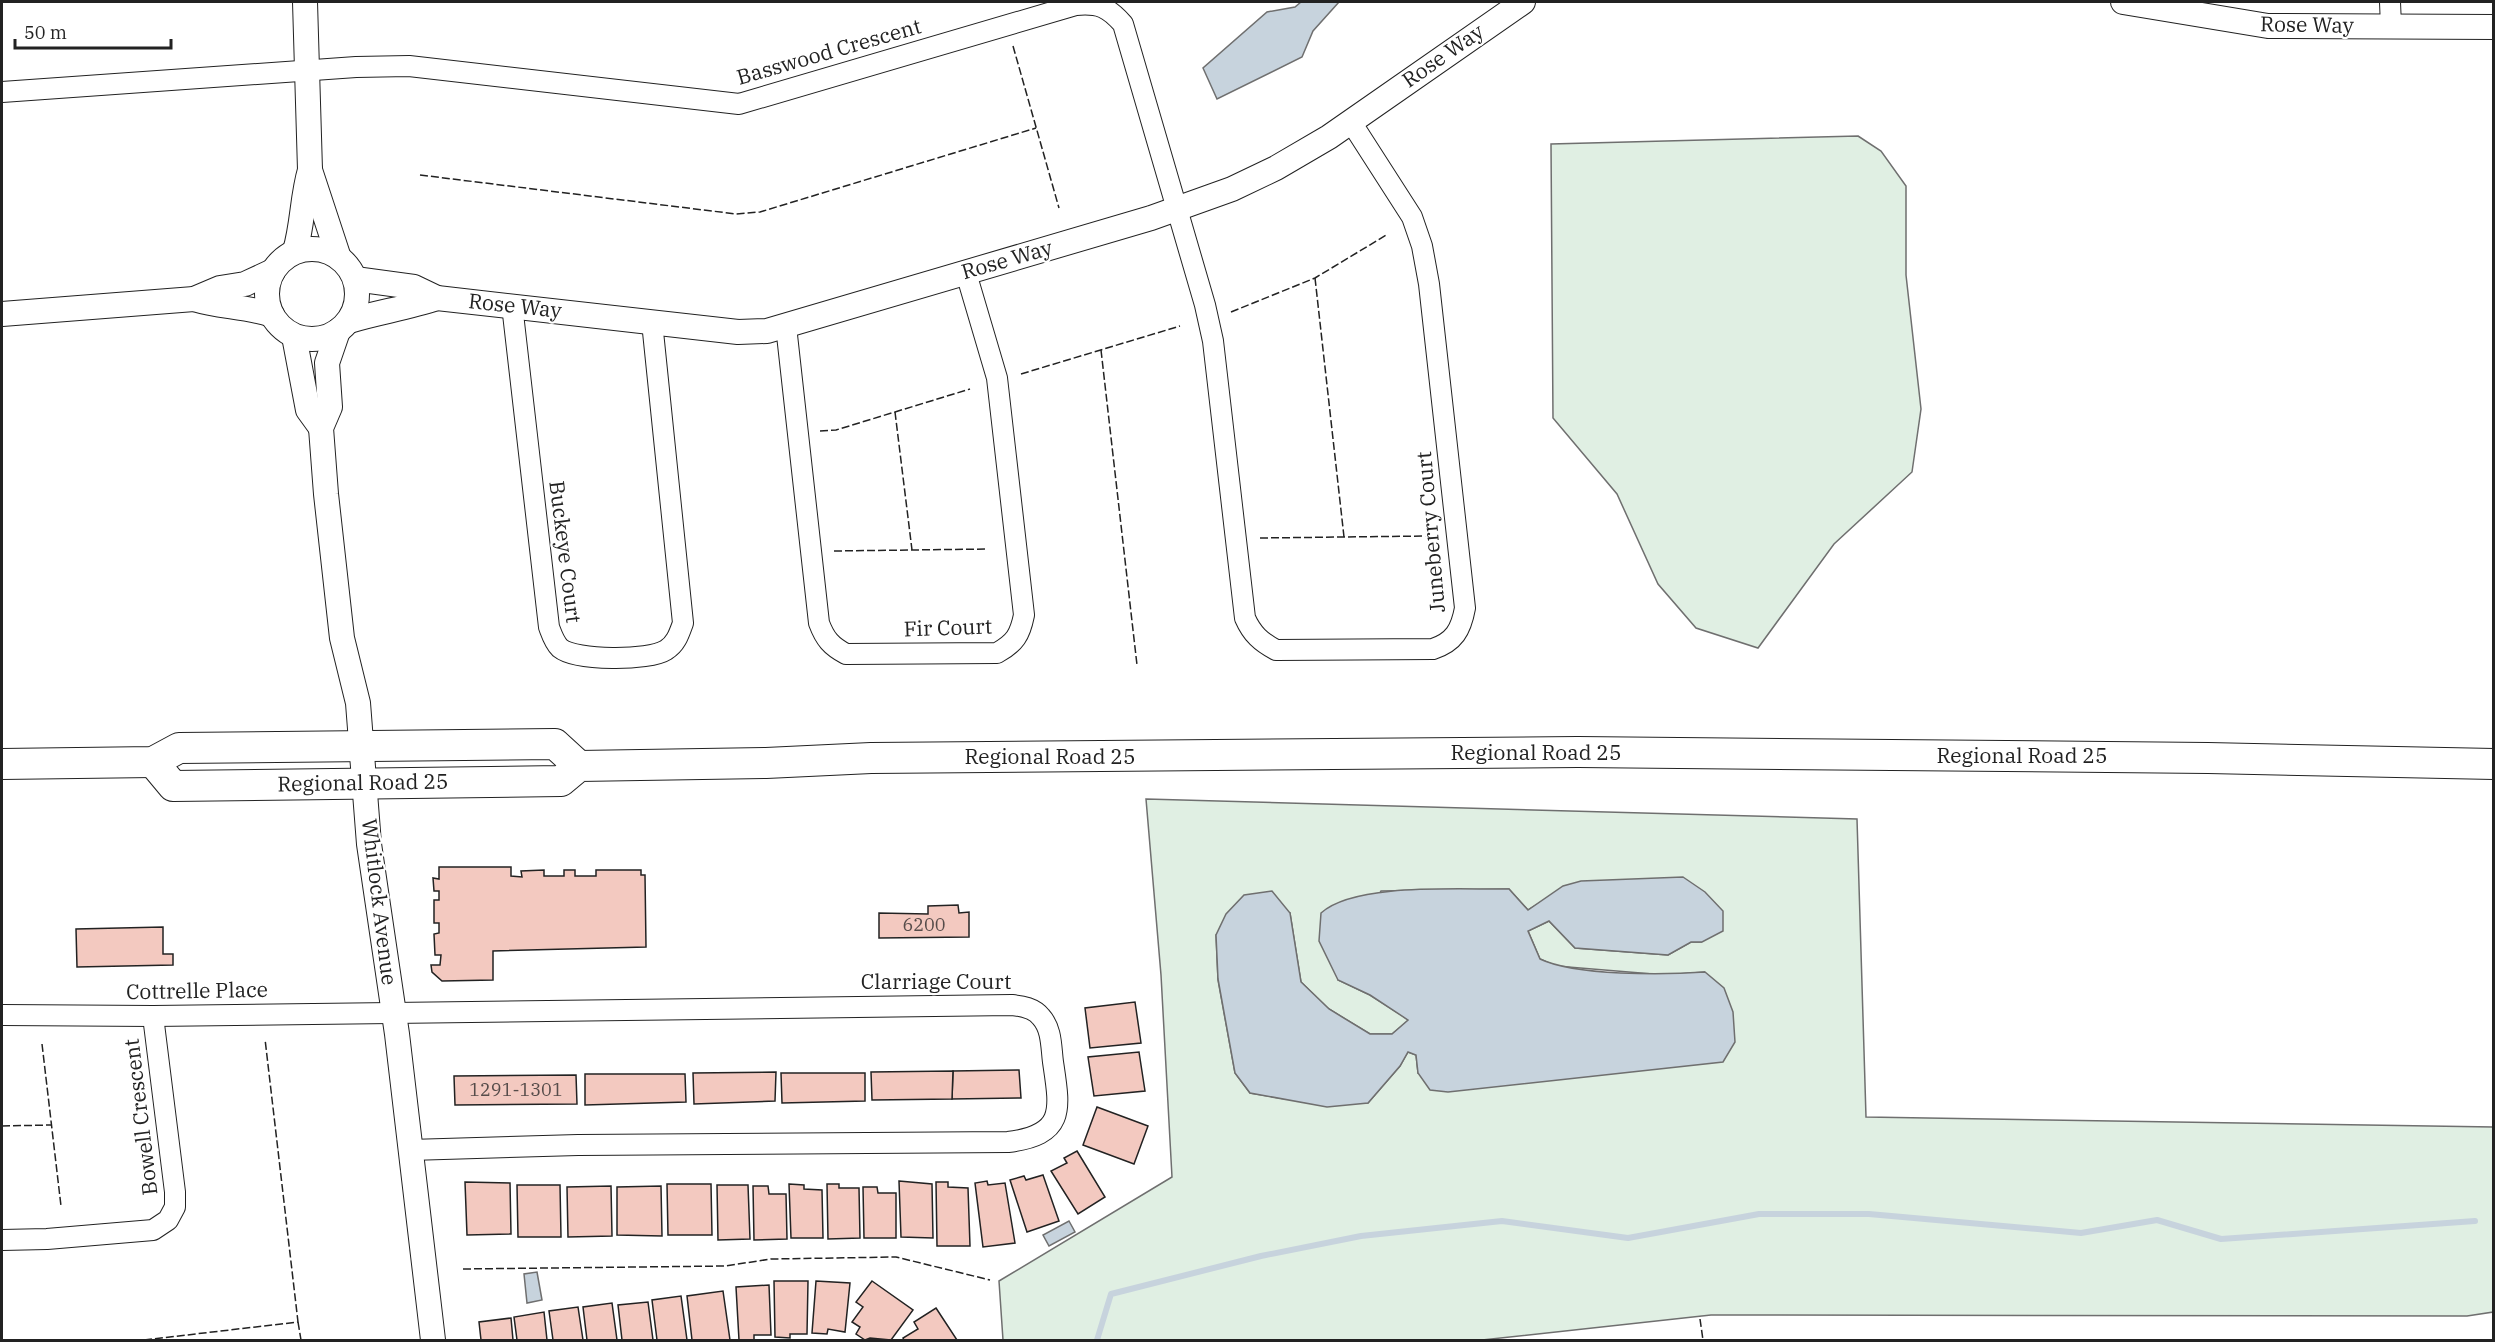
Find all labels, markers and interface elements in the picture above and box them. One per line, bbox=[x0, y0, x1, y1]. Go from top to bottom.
street label: Rose Way bbox=[2260, 9, 2355, 39]
street label: Basswood Crescent bbox=[733, 11, 924, 91]
scale bar bbox=[15, 12, 171, 50]
street label: Rose Way bbox=[1396, 16, 1489, 93]
text: 50 m bbox=[24, 21, 67, 44]
street label: Rose Way bbox=[958, 232, 1056, 285]
street label: Rose Way bbox=[467, 286, 564, 324]
street label: Juneberry Court bbox=[1409, 450, 1451, 614]
street label: Buckeye Court bbox=[543, 479, 589, 625]
street label: Fir Court bbox=[903, 611, 993, 643]
street label: Regional Road 25 bbox=[1450, 738, 1622, 766]
street label: Regional Road 25 bbox=[1936, 741, 2108, 769]
street label: Regional Road 25 bbox=[964, 742, 1136, 770]
street label: Regional Road 25 bbox=[277, 767, 449, 797]
street label: Whitlock Avenue bbox=[356, 817, 404, 987]
house number: 6200 bbox=[902, 913, 946, 936]
street label: Clarriage Court bbox=[861, 967, 1011, 995]
street label: Cottrelle Place bbox=[126, 975, 268, 1005]
street label: Bowell Crescent bbox=[117, 1037, 164, 1197]
house number: 1291-1301 bbox=[469, 1078, 563, 1101]

